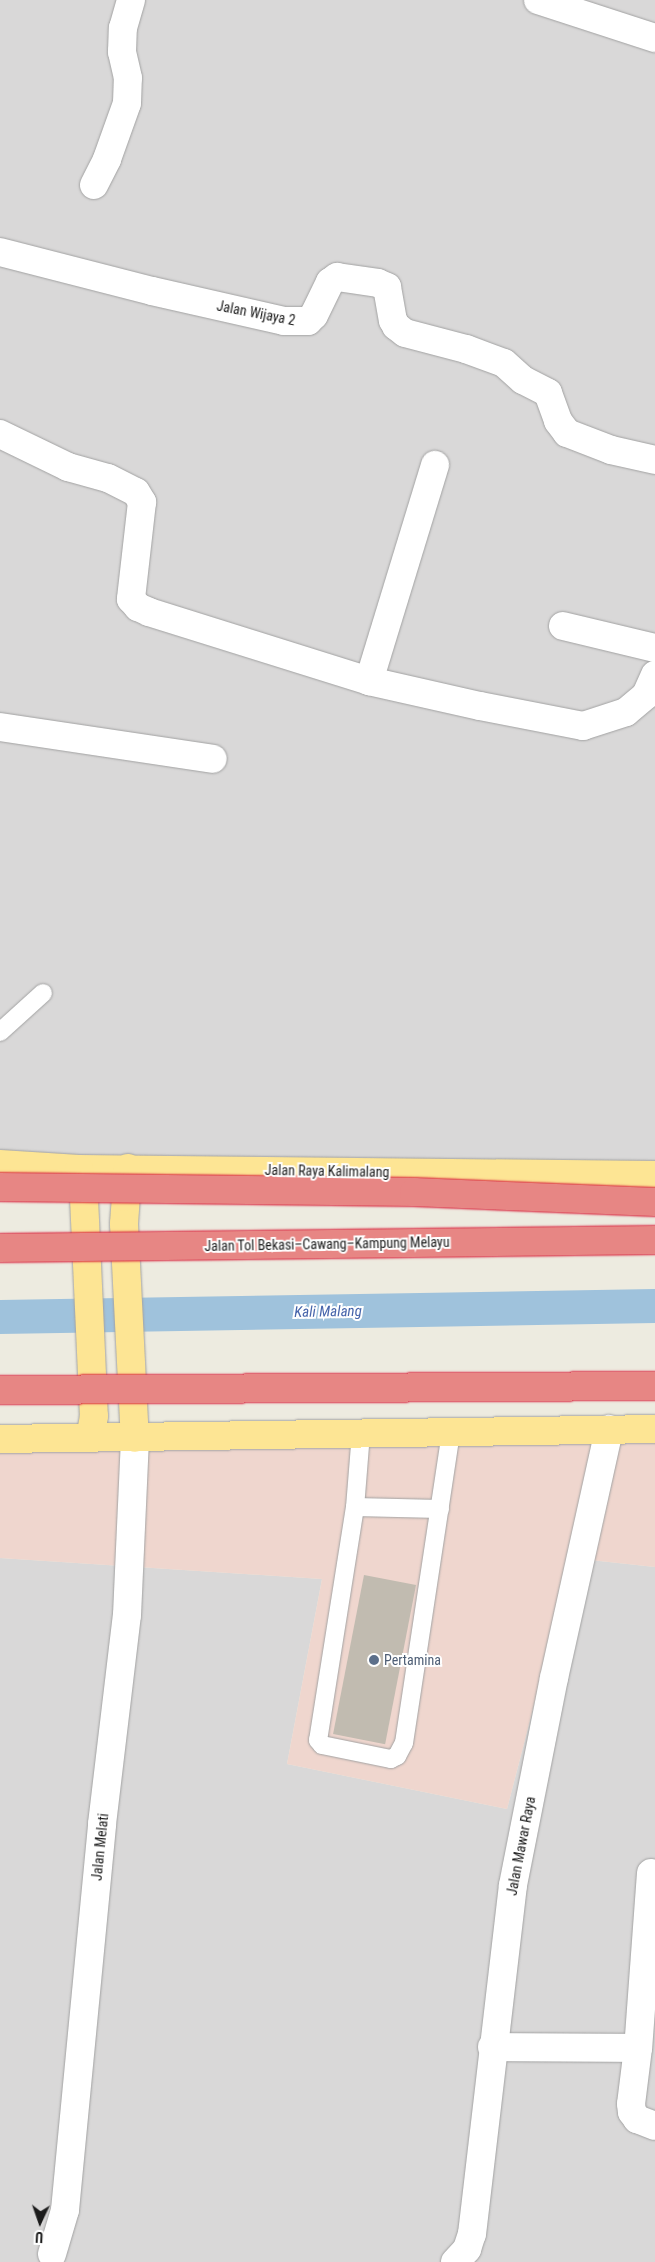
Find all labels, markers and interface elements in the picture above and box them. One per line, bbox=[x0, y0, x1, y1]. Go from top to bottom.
street label: Jalan Wijaya 2 bbox=[215, 297, 297, 329]
street label: Jalan Raya Kalimalang bbox=[265, 1162, 389, 1180]
street label: Jalan Tol Bekasi–Cawang–Kampung Melayu bbox=[204, 1233, 450, 1255]
water label: Kali Malang bbox=[294, 1302, 362, 1322]
place label: Pertamina bbox=[384, 1652, 441, 1668]
marker: Pertamina bbox=[368, 1654, 380, 1666]
street label: Jalan Mawar Raya bbox=[503, 1795, 539, 1897]
street label: Jalan Melati bbox=[88, 1812, 112, 1882]
north arrow bbox=[15, 2197, 65, 2247]
text: U bbox=[35, 2229, 44, 2245]

